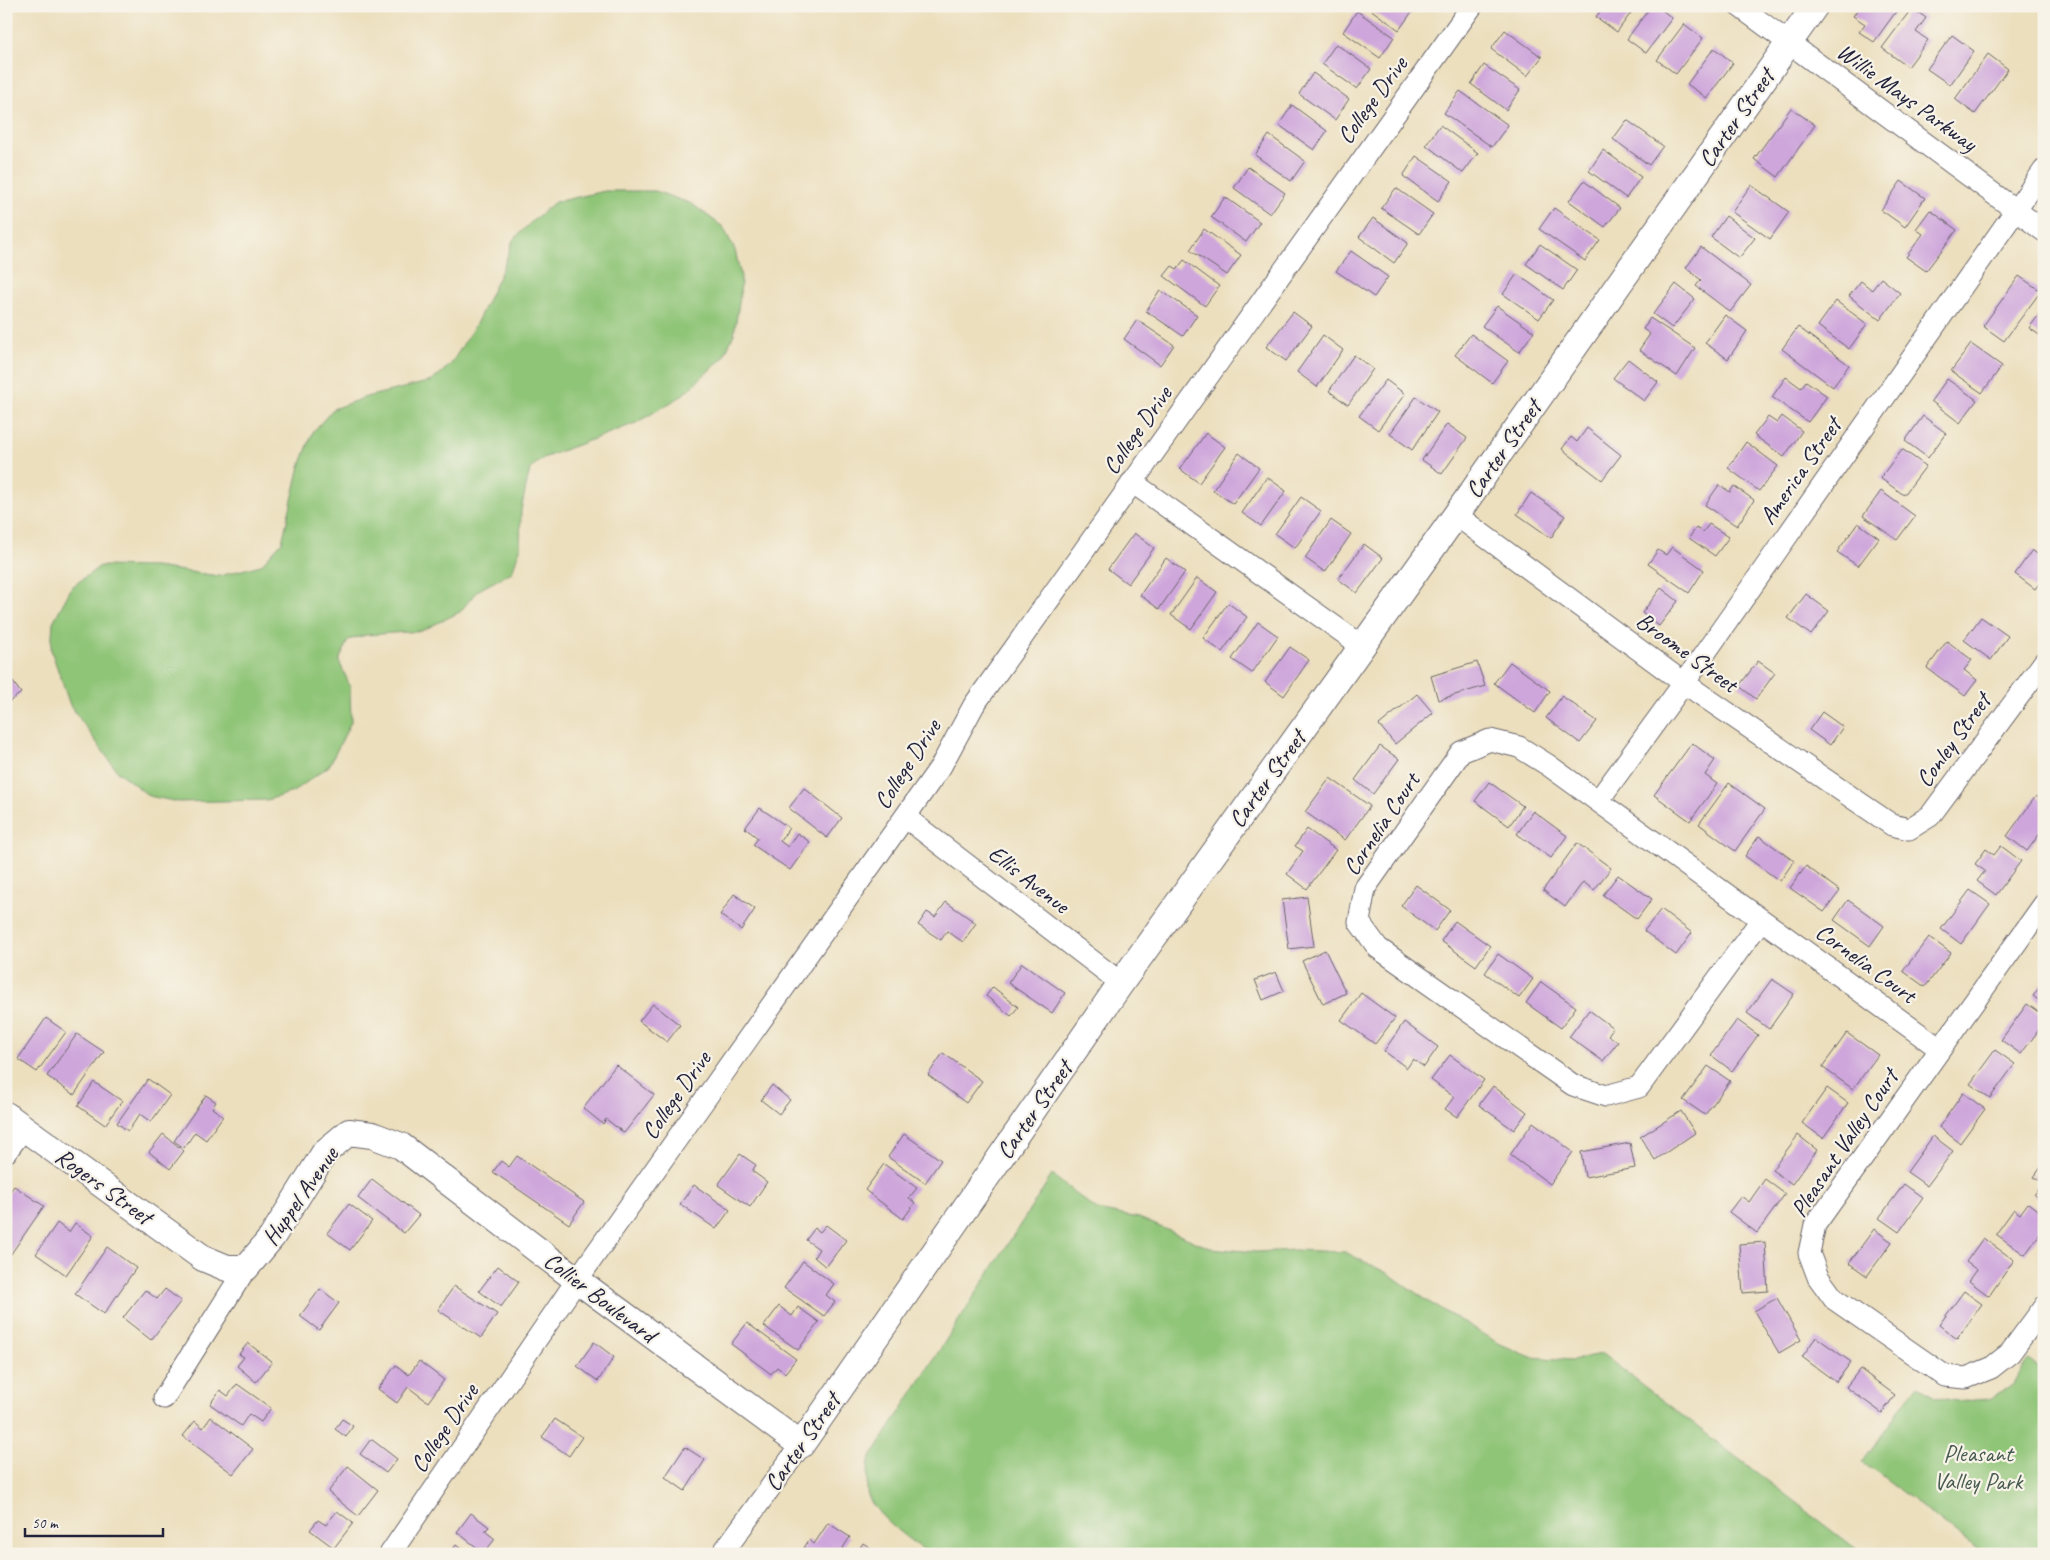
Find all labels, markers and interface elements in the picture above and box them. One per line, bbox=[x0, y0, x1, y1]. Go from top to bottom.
street label: Willie Mays Parkway bbox=[1831, 36, 1984, 159]
street label: College Drive bbox=[1330, 49, 1415, 150]
street label: Carter Street bbox=[1691, 61, 1782, 173]
street label: College Drive bbox=[1096, 378, 1179, 480]
street label: Carter Street bbox=[1458, 392, 1549, 504]
street label: America Street bbox=[1752, 409, 1849, 530]
street label: Broome Street bbox=[1630, 605, 1745, 700]
street label: Conley Street bbox=[1909, 685, 1999, 793]
street label: College Drive bbox=[867, 712, 948, 815]
street label: Carter Street bbox=[1222, 722, 1314, 833]
street label: Cornelia Court bbox=[1336, 765, 1427, 881]
street label: Ellis Avenue bbox=[983, 838, 1077, 921]
street label: Cornelia Court bbox=[1810, 916, 1924, 1011]
street label: College Drive bbox=[635, 1043, 718, 1145]
street label: Carter Street bbox=[989, 1053, 1080, 1165]
street label: Pleasant Valley Court bbox=[1784, 1061, 1906, 1223]
street label: Huppel Avenue bbox=[255, 1139, 346, 1251]
street label: Rogers Street bbox=[50, 1141, 161, 1233]
street label: Collier Boulevard bbox=[538, 1245, 665, 1351]
street label: College Drive bbox=[403, 1376, 486, 1478]
street label: Carter Street bbox=[757, 1385, 848, 1497]
park label: Pleasant Valley Park bbox=[1934, 1438, 2024, 1496]
scale bar bbox=[25, 1505, 162, 1537]
text: 50 m bbox=[32, 1514, 59, 1533]

